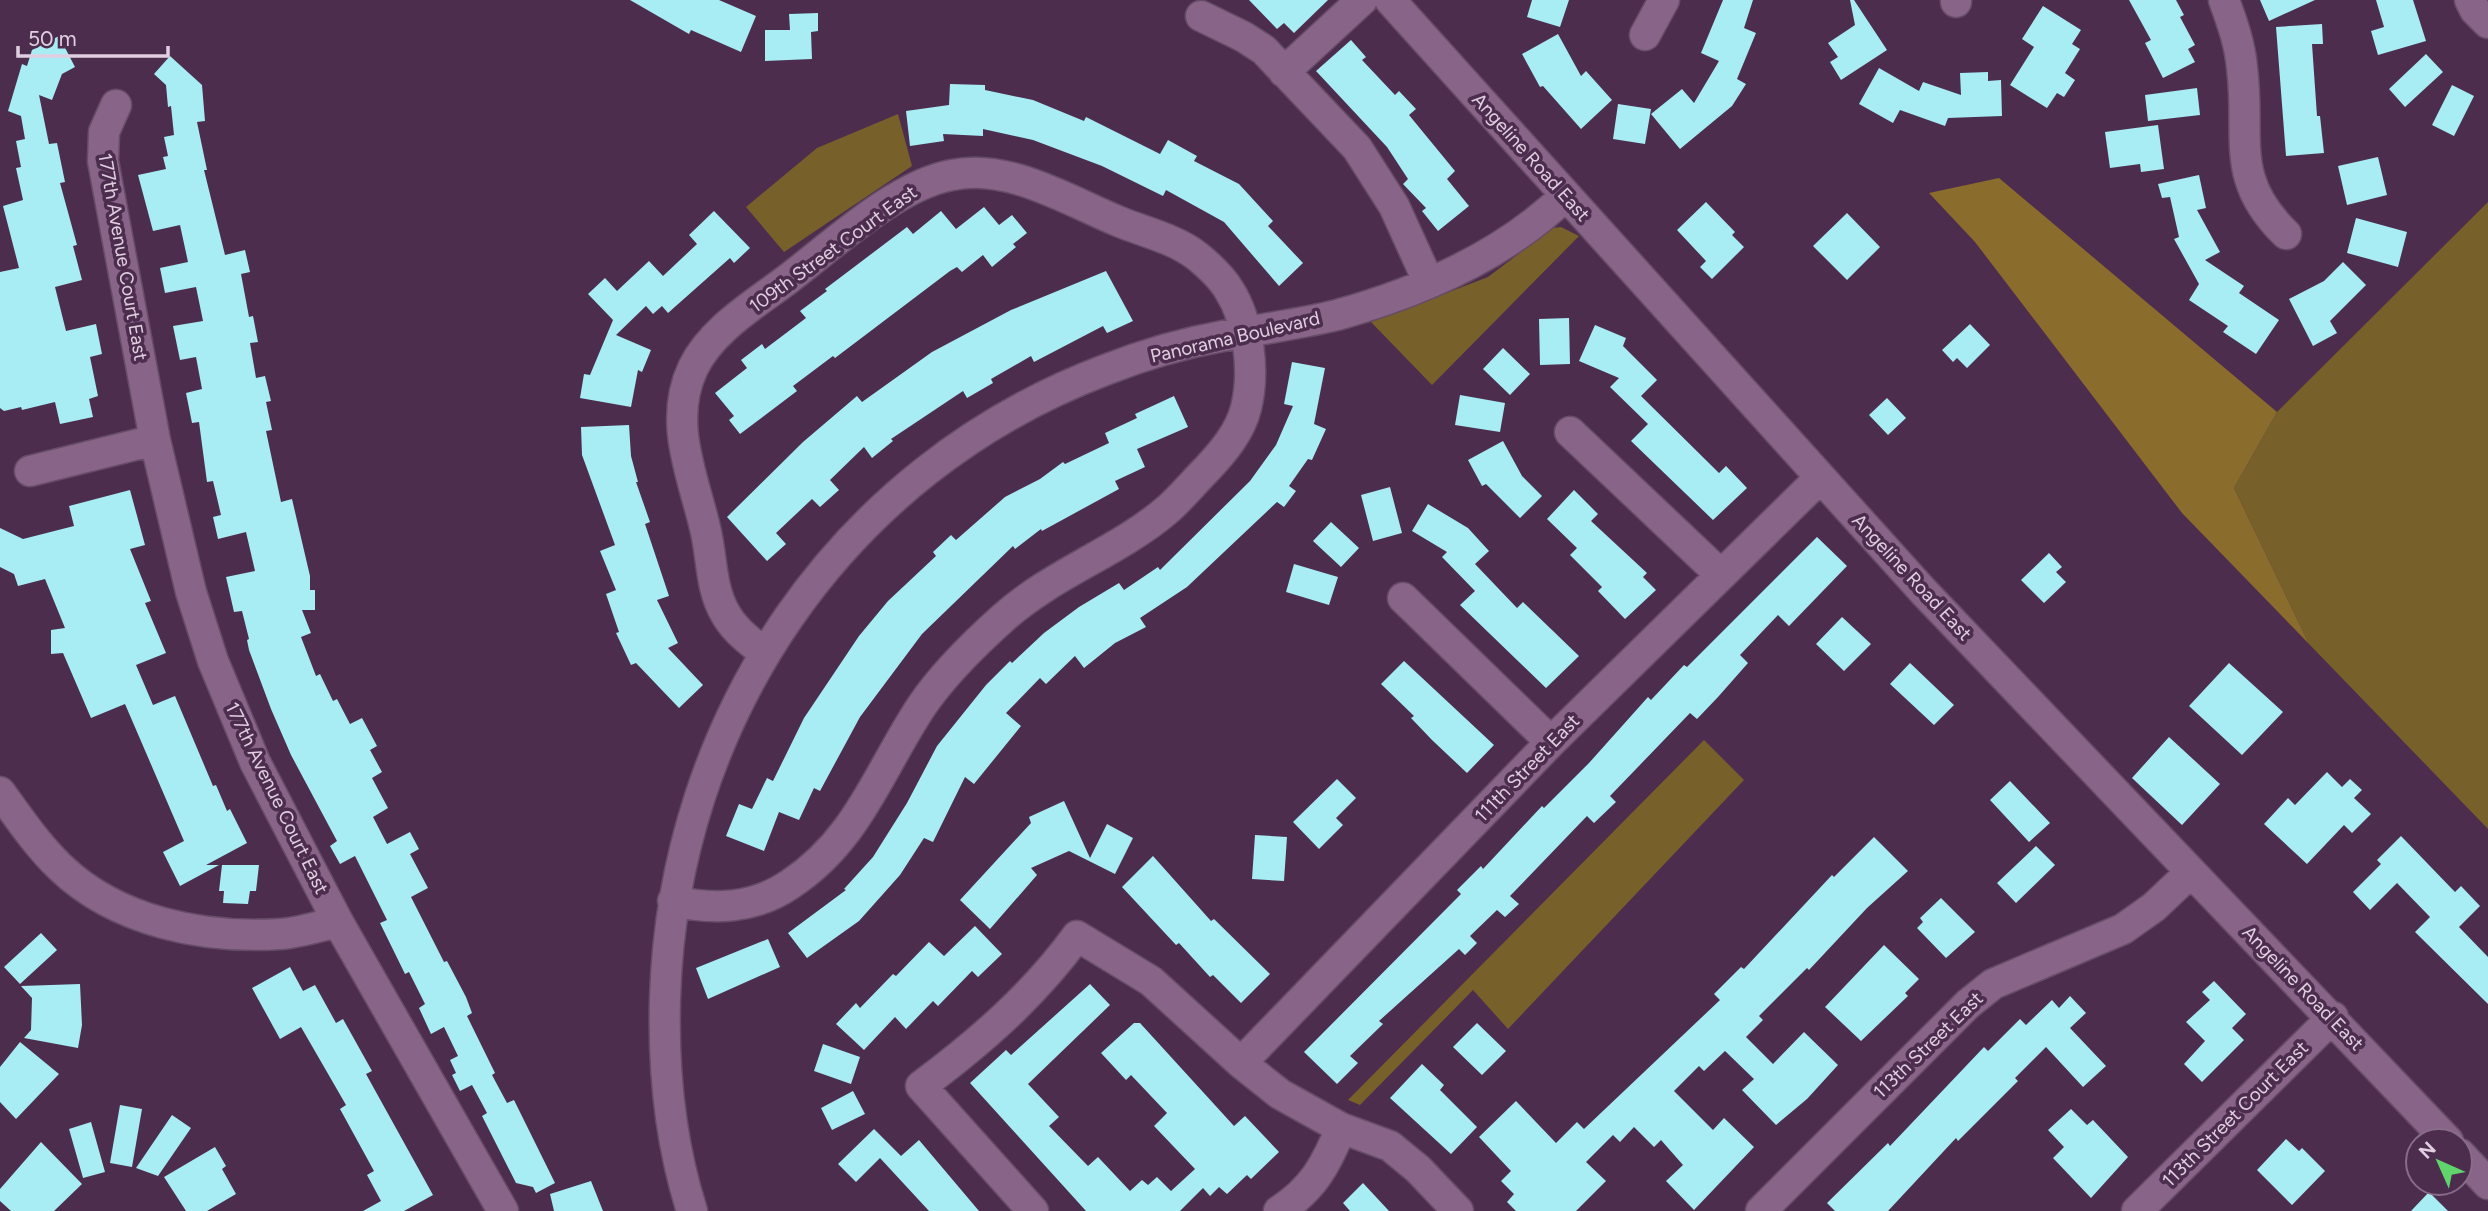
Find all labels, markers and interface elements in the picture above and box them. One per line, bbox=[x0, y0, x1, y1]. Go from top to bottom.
scale bar bbox=[18, 14, 168, 58]
text: 50 m bbox=[28, 26, 77, 51]
street label: Angeline Road East bbox=[1467, 88, 1595, 226]
street label: 177th Avenue Court East bbox=[93, 151, 153, 363]
street label: 109th Street Court East bbox=[745, 180, 921, 318]
street label: Panorama Boulevard bbox=[1148, 306, 1322, 368]
street label: Angeline Road East bbox=[1847, 509, 1977, 645]
street label: 177th Avenue Court East bbox=[221, 698, 333, 898]
street label: 111th Street East bbox=[1470, 709, 1584, 827]
street label: Angeline Road East bbox=[2238, 921, 2368, 1055]
street label: 113th Street East bbox=[1868, 987, 1988, 1103]
street label: 113th Street Court East bbox=[2157, 1036, 2313, 1192]
north arrow bbox=[2404, 1127, 2474, 1197]
text: N bbox=[2414, 1137, 2441, 1164]

